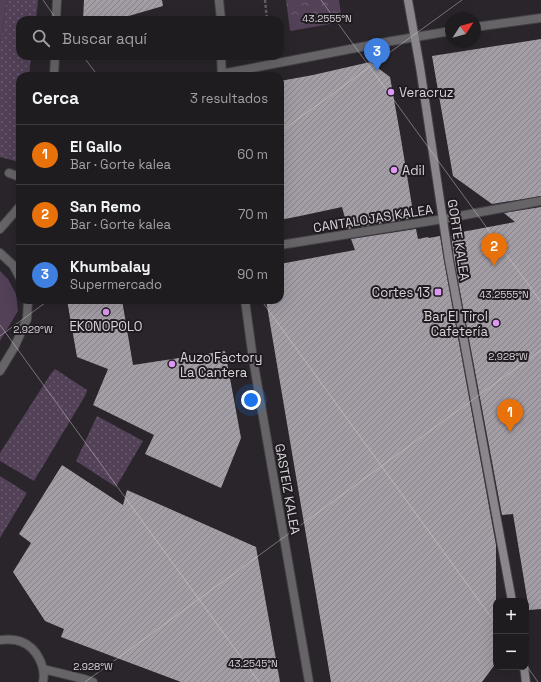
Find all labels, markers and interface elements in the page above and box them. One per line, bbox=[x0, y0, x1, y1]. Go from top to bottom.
text: 43.2555°N bbox=[302, 12, 352, 25]
north arrow bbox=[445, 12, 481, 48]
search box bbox=[16, 16, 284, 60]
icon: search bbox=[30, 27, 52, 49]
text: Buscar aquí bbox=[62, 29, 147, 48]
pin: 3 bbox=[364, 38, 390, 71]
place label: Veracruz bbox=[399, 84, 454, 101]
text: Cerca bbox=[32, 87, 79, 109]
marker: Veracruz bbox=[386, 87, 396, 97]
text: 3 resultados bbox=[190, 90, 268, 107]
text: El Gallo bbox=[70, 137, 122, 156]
text: 1 bbox=[42, 146, 48, 163]
text: 60 m bbox=[237, 146, 268, 163]
text: Bar · Gorte kalea bbox=[70, 156, 171, 173]
place label: Adil bbox=[402, 162, 425, 179]
marker: Adil bbox=[389, 165, 399, 175]
text: San Remo bbox=[70, 197, 141, 216]
street label: GORTE KALEA bbox=[444, 198, 473, 282]
street label: CANTALOJAS KALEA bbox=[312, 201, 434, 236]
text: 2 bbox=[41, 206, 49, 223]
text: 70 m bbox=[238, 206, 268, 223]
text: Bar · Gorte kalea bbox=[70, 216, 171, 233]
pin: 2 bbox=[481, 233, 507, 266]
text: Khumbalay bbox=[70, 257, 151, 276]
text: 3 bbox=[41, 266, 49, 283]
text: 90 m bbox=[237, 266, 268, 283]
text: Supermercado bbox=[70, 276, 162, 293]
place label: Cortes 13 bbox=[372, 284, 430, 301]
marker: Cortes 13 bbox=[433, 287, 443, 297]
text: 43.2555°N bbox=[479, 288, 529, 301]
marker: EKONOPOLO bbox=[101, 307, 111, 317]
place label: Bar El Tirol Cafetería bbox=[424, 308, 489, 340]
place label: EKONOPOLO bbox=[70, 318, 142, 335]
marker: Bar El Tirol Cafetería bbox=[491, 318, 501, 328]
text: 2.929°W bbox=[13, 323, 53, 336]
place label: Auzo Factory La Cantera bbox=[180, 349, 262, 381]
text: 2.928°W bbox=[488, 350, 528, 363]
marker: Auzo Factory La Cantera bbox=[167, 359, 177, 369]
your location bbox=[241, 390, 261, 410]
pin: 1 bbox=[497, 399, 523, 432]
street label: GASTEIZ KALEA bbox=[271, 442, 304, 536]
map controls bbox=[493, 598, 529, 670]
button: + bbox=[493, 598, 529, 634]
button: − bbox=[493, 634, 529, 670]
text: 43.2545°N bbox=[228, 657, 278, 670]
text: 2.928°W bbox=[73, 660, 113, 673]

